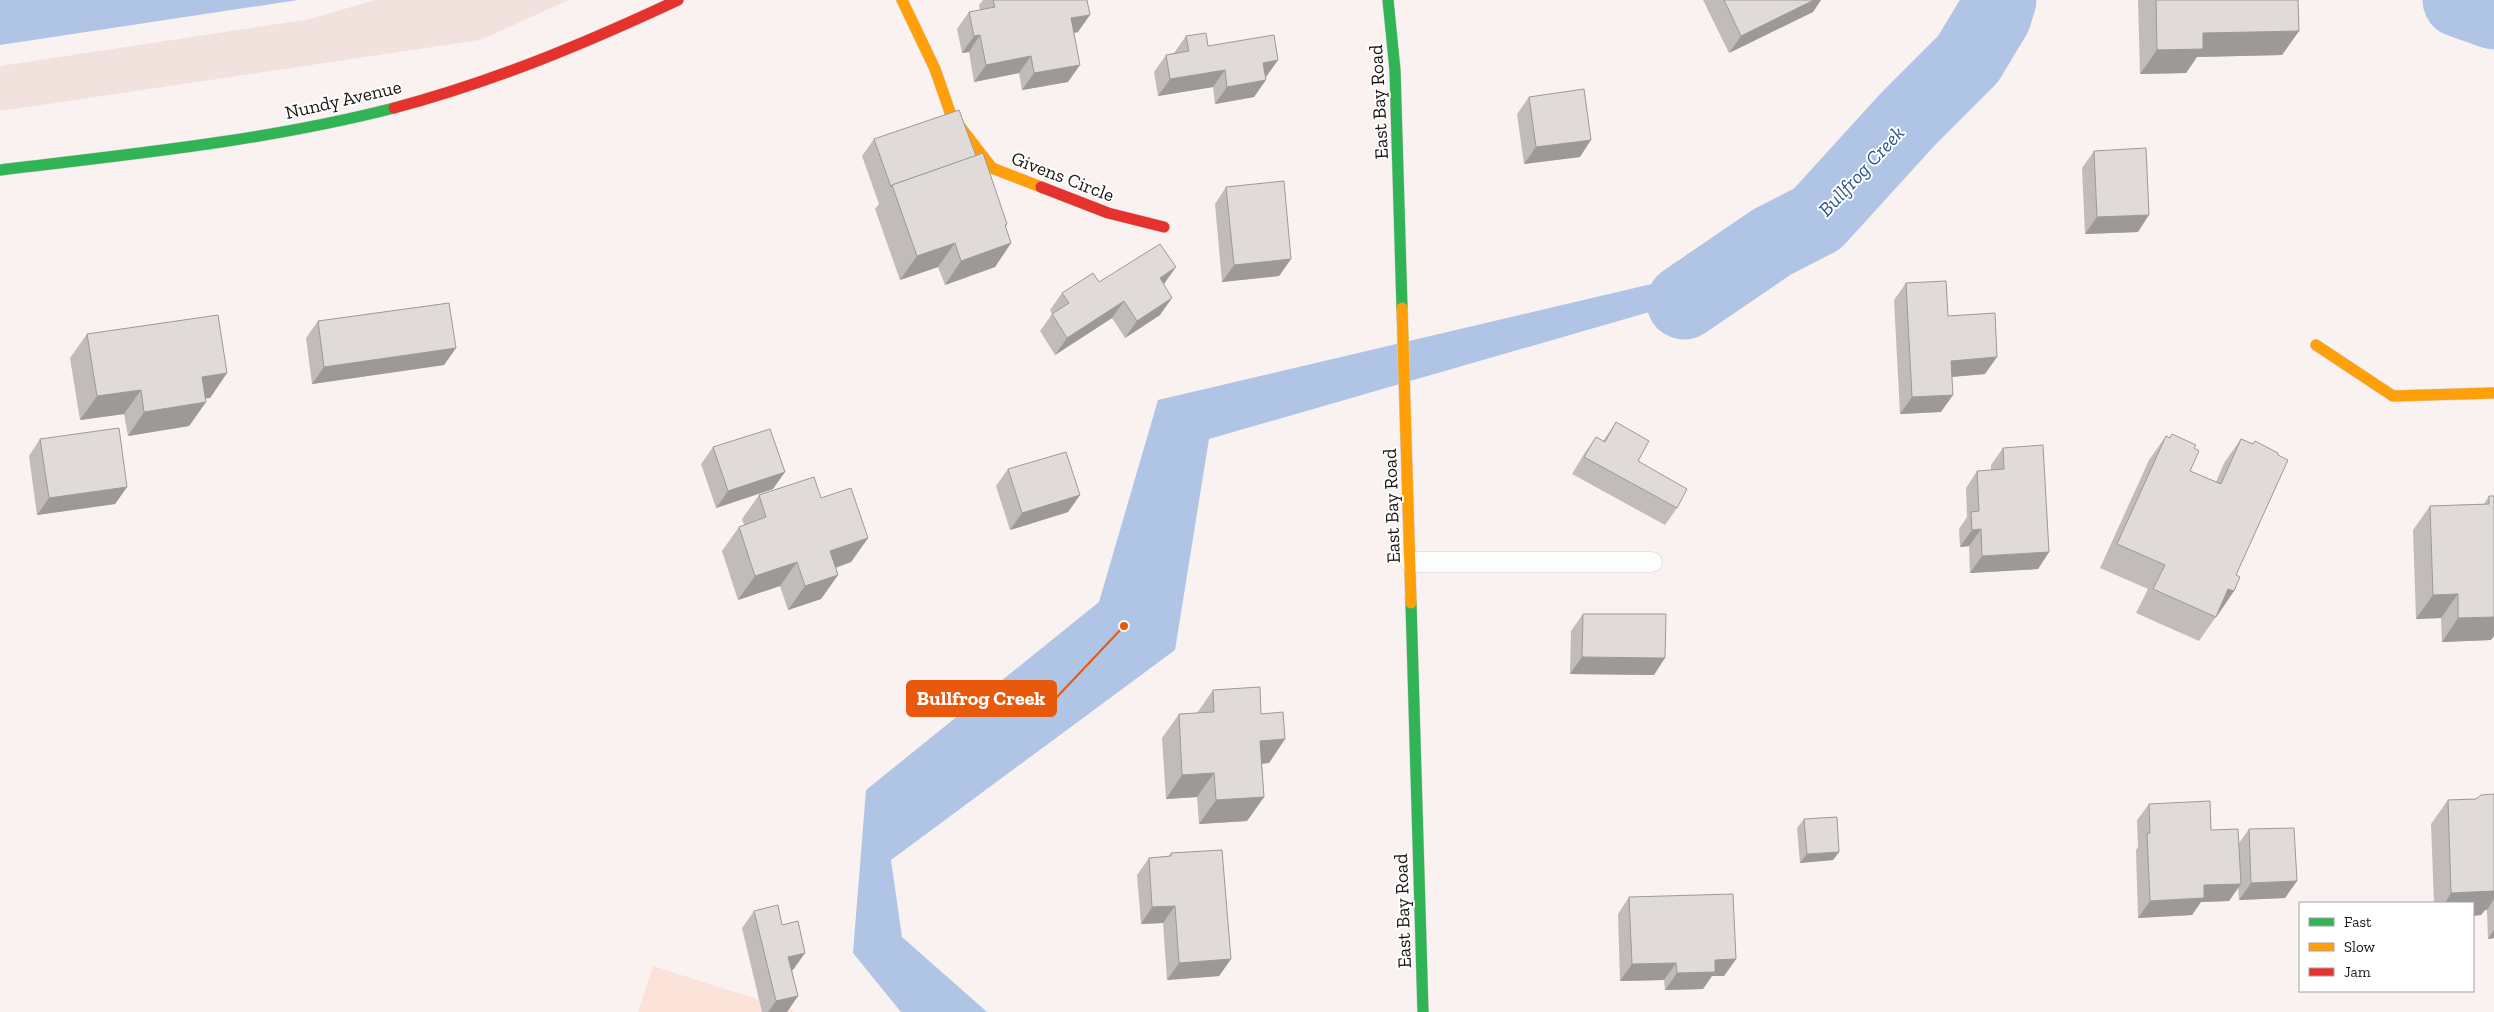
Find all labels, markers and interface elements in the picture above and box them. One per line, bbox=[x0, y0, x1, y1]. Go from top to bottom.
street label: East Bay Road bbox=[1364, 44, 1393, 160]
street label: Nundy Avenue bbox=[283, 75, 404, 124]
water label: Bullfrog Creek bbox=[1813, 121, 1909, 221]
street label: Givens Circle bbox=[1008, 146, 1118, 207]
street label: East Bay Road bbox=[1378, 448, 1405, 564]
callout: Bullfrog Creek bbox=[907, 681, 1056, 716]
text: Bullfrog Creek bbox=[917, 686, 1045, 710]
street label: East Bay Road bbox=[1389, 853, 1416, 969]
legend bbox=[2299, 902, 2474, 992]
text: Fast bbox=[2344, 913, 2372, 931]
text: Slow bbox=[2344, 938, 2376, 956]
text: Jam bbox=[2344, 963, 2371, 981]

